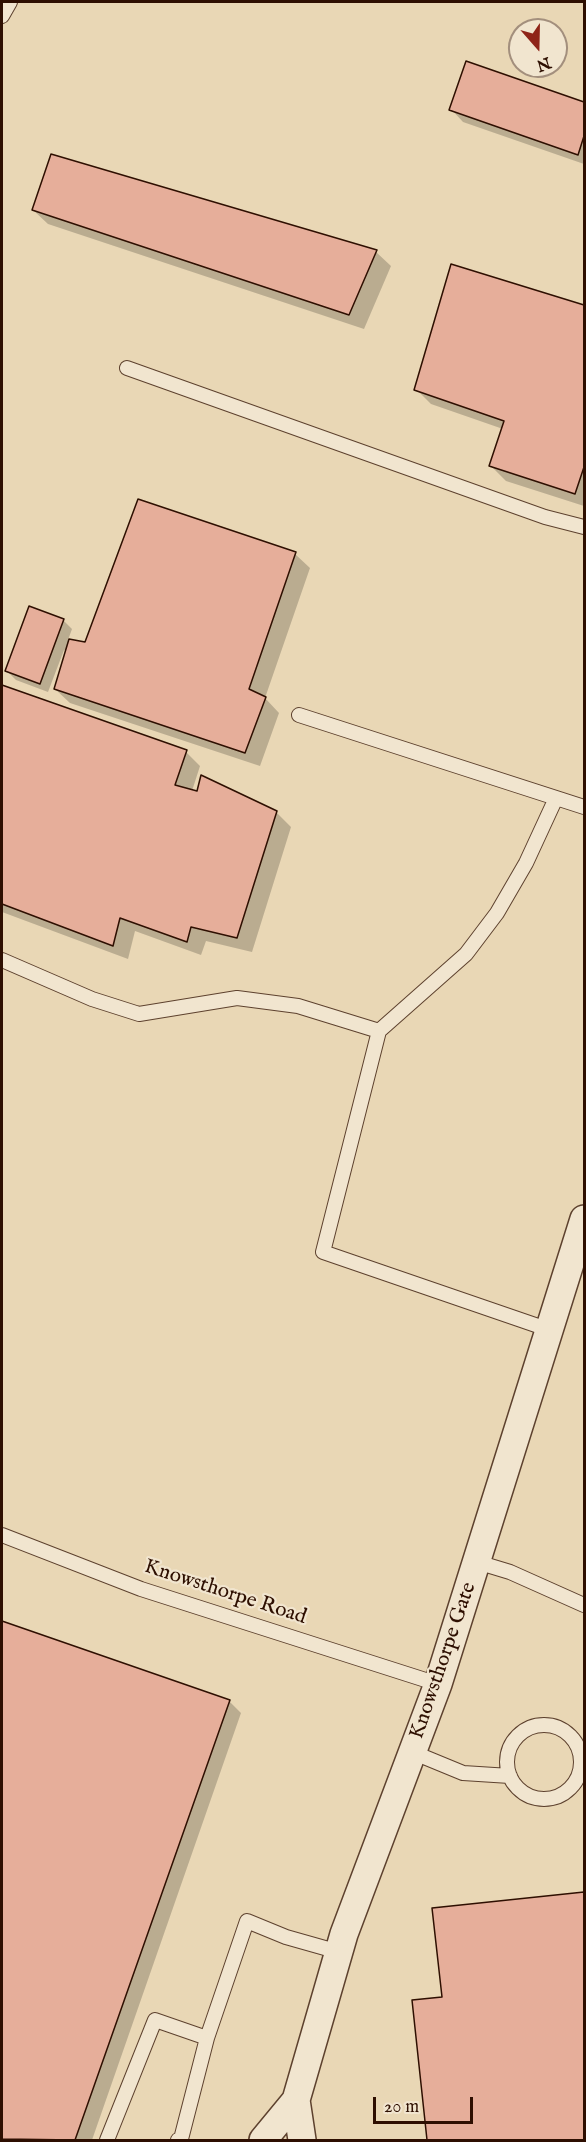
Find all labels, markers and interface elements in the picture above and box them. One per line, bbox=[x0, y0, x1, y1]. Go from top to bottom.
north arrow bbox=[508, 18, 568, 78]
text: N bbox=[534, 51, 553, 75]
street label: Knowsthorpe Road bbox=[141, 1555, 309, 1631]
street label: Knowsthorpe Gate bbox=[405, 1579, 483, 1743]
scale bar bbox=[376, 2085, 476, 2123]
text: 20 m bbox=[384, 2096, 419, 2119]

